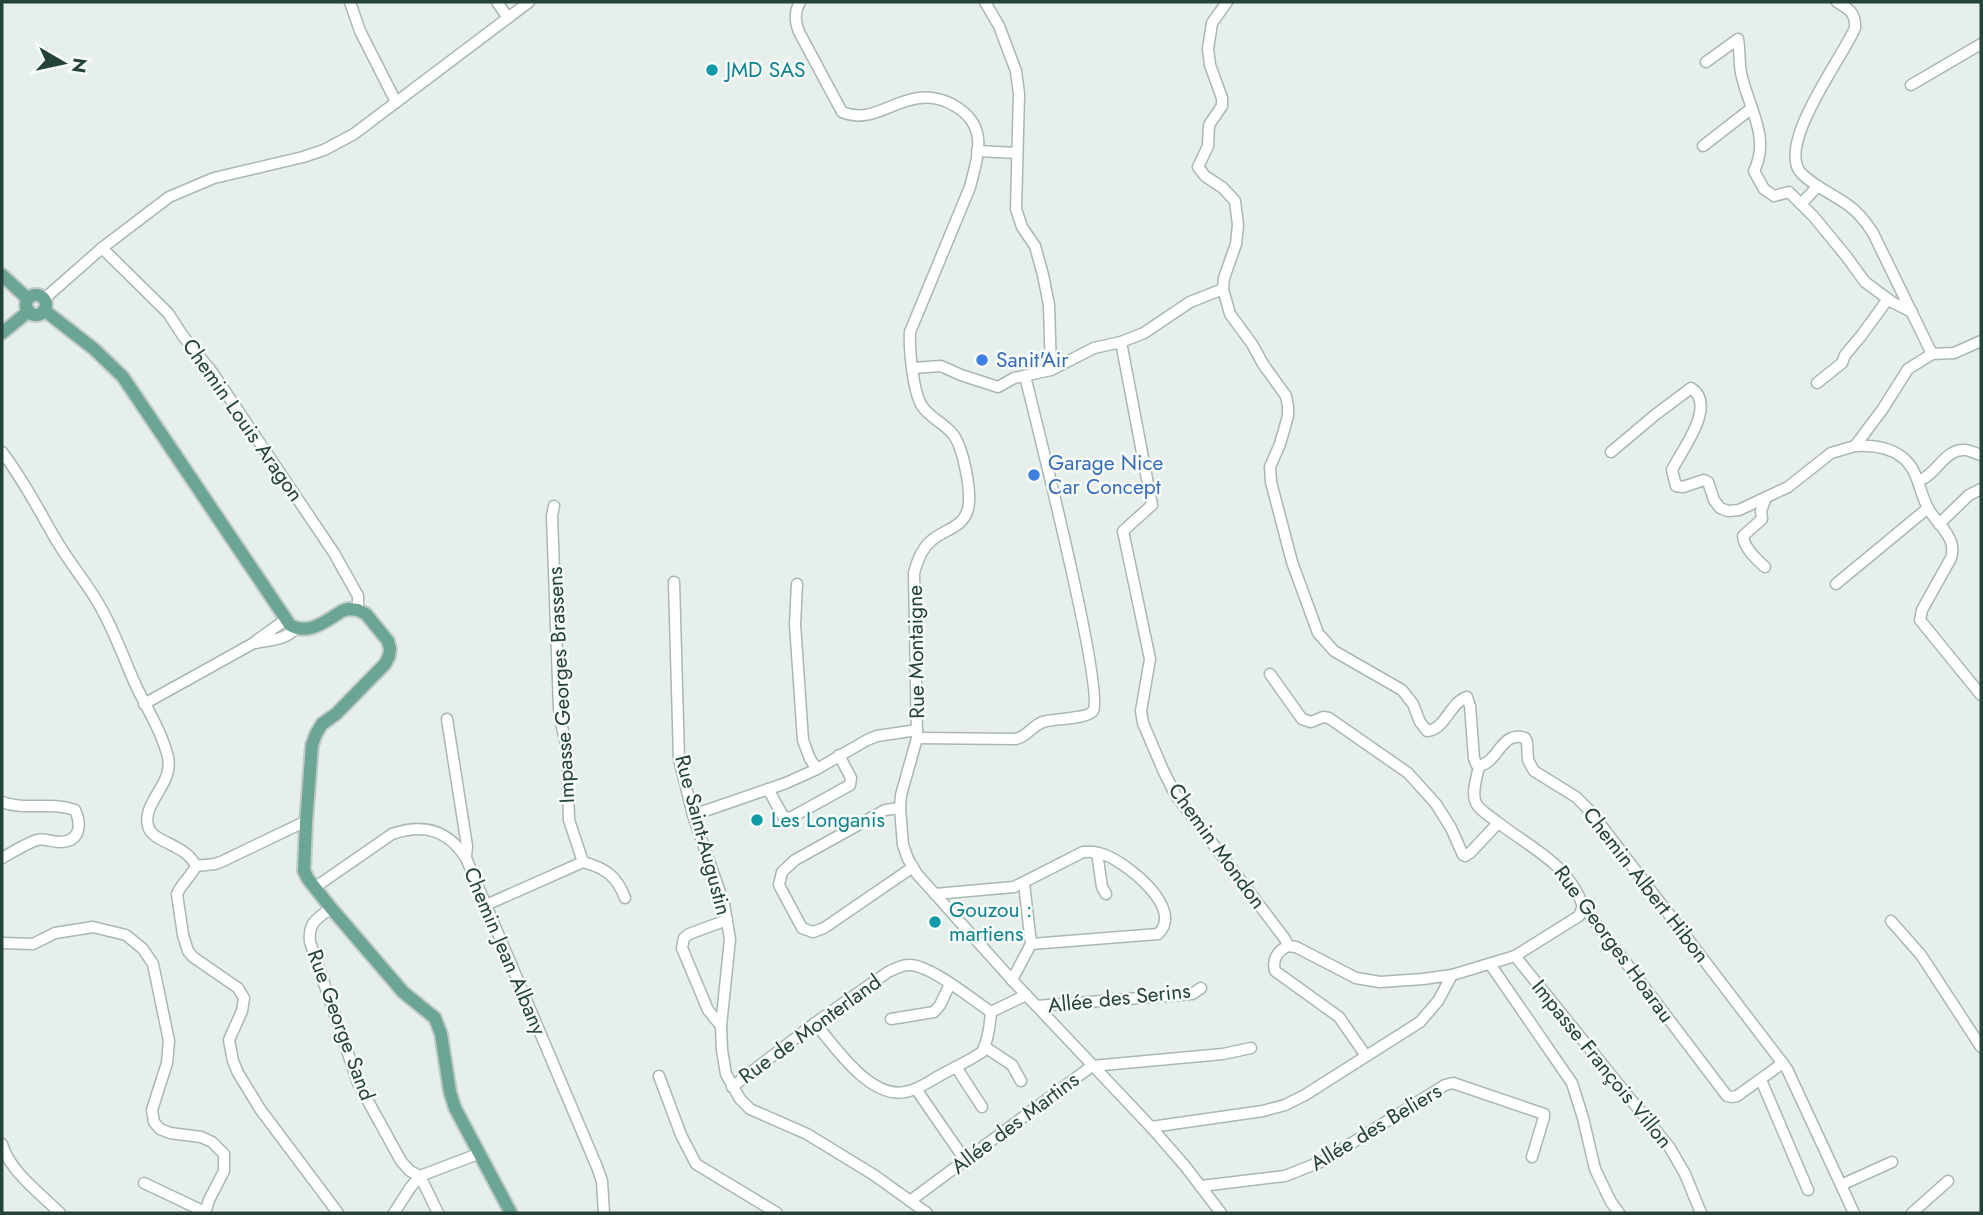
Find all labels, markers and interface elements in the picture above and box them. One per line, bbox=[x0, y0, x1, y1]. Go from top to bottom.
north arrow bbox=[28, 28, 98, 98]
place label: JMD SAS bbox=[723, 55, 806, 85]
text: N bbox=[65, 56, 94, 75]
marker: JMD SAS bbox=[704, 62, 720, 78]
street label: Chemin Louis Aragon bbox=[175, 332, 311, 508]
place label: Sanit'Air bbox=[996, 345, 1069, 375]
marker: Sanit'Air bbox=[974, 352, 990, 368]
place label: Garage Nice Car Concept bbox=[1048, 448, 1164, 502]
marker: Garage Nice Car Concept bbox=[1026, 467, 1042, 483]
street label: Impasse Georges Brassens bbox=[540, 566, 582, 804]
street label: Rue Montaigne bbox=[900, 585, 932, 719]
street label: Rue Saint-Augustin bbox=[667, 751, 739, 919]
street label: Chemin Mondon bbox=[1161, 777, 1273, 915]
street label: Chemin Albert Hibon bbox=[1576, 801, 1716, 969]
place label: Les Longanis bbox=[771, 805, 885, 835]
marker: Les Longanis bbox=[749, 812, 765, 828]
street label: Rue Georges Hoarau bbox=[1547, 859, 1681, 1029]
street label: Chemin Jean Albany bbox=[456, 862, 554, 1040]
place label: Gouzou : martiens bbox=[949, 895, 1032, 949]
marker: Gouzou : martiens bbox=[927, 914, 943, 930]
street label: Rue George Sand bbox=[300, 945, 382, 1105]
street label: Rue de Monterland bbox=[733, 967, 887, 1091]
street label: Impasse François Villon bbox=[1525, 973, 1679, 1155]
street label: Allée des Serins bbox=[1046, 976, 1192, 1020]
street label: Allée des Martins bbox=[945, 1065, 1085, 1181]
street label: Allée des Beliers bbox=[1305, 1076, 1447, 1178]

